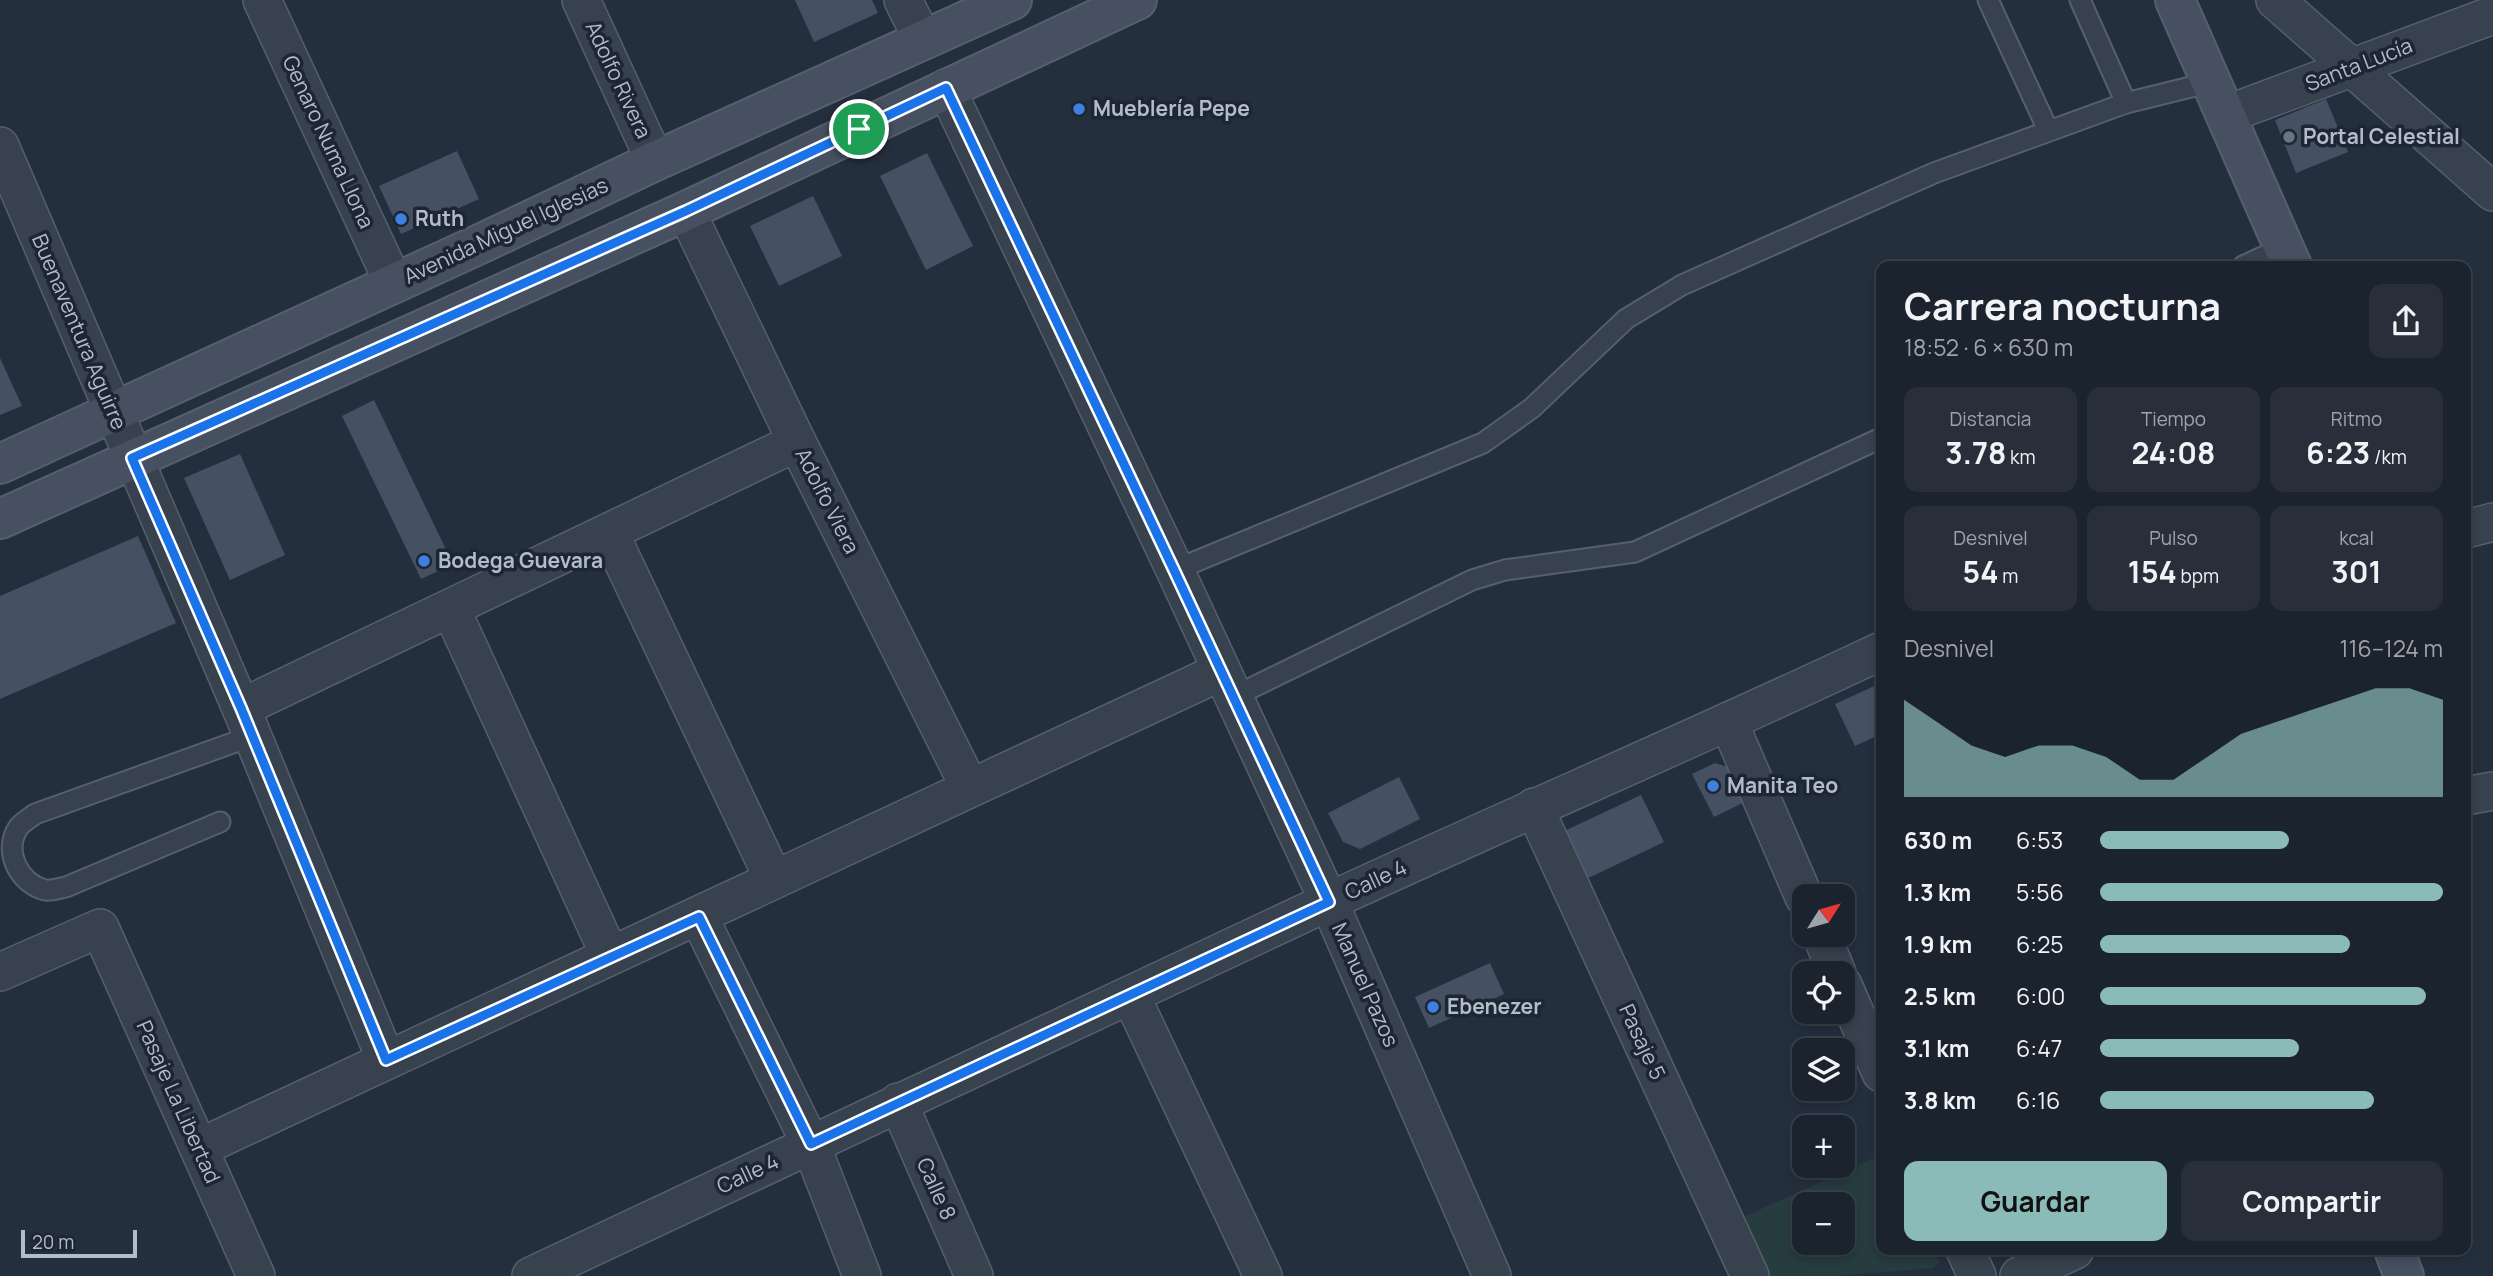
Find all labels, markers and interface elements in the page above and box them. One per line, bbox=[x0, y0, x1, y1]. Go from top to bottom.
street label: Adolfo Rivera bbox=[580, 16, 658, 143]
street label: Santa Lucía bbox=[2301, 31, 2416, 97]
street label: Genaro Numa Llona bbox=[277, 51, 381, 233]
place label: Mueblería Pepe bbox=[1093, 94, 1250, 122]
pin bbox=[829, 99, 889, 159]
marker: Mueblería Pepe bbox=[1071, 101, 1087, 117]
icon: arrive bbox=[840, 110, 878, 148]
place label: Portal Celestial bbox=[2303, 122, 2460, 150]
marker: Portal Celestial bbox=[2281, 129, 2297, 145]
street label: Avenida Miguel Iglesias bbox=[399, 170, 612, 290]
place label: Ruth bbox=[415, 204, 464, 232]
marker: Ruth bbox=[393, 211, 409, 227]
street label: Buenaventura Aguirre bbox=[26, 230, 134, 434]
text: Carrera nocturna bbox=[1904, 279, 2221, 331]
button: share bbox=[2369, 284, 2443, 358]
text: 18:52 · 6 × 630 m bbox=[1904, 331, 2073, 363]
text: Distancia bbox=[1950, 406, 2031, 432]
text: Tiempo bbox=[2141, 406, 2206, 432]
text: Ritmo bbox=[2331, 406, 2382, 432]
text: 3.78 bbox=[1945, 432, 2006, 473]
text: 24:08 bbox=[2132, 432, 2215, 473]
text: 6:23 bbox=[2306, 432, 2370, 473]
street label: Adolfo Viera bbox=[789, 443, 866, 558]
text: km bbox=[2006, 444, 2036, 470]
text: /km bbox=[2370, 444, 2407, 470]
text: Desnivel bbox=[1953, 525, 2028, 551]
text: Pulso bbox=[2149, 525, 2198, 551]
text: kcal bbox=[2339, 525, 2374, 551]
place label: Bodega Guevara bbox=[438, 546, 603, 574]
text: 54 bbox=[1963, 551, 1998, 592]
text: 154 bbox=[2128, 551, 2177, 592]
text: 301 bbox=[2331, 551, 2382, 592]
marker: Bodega Guevara bbox=[416, 553, 432, 569]
text: m bbox=[1998, 563, 2018, 589]
text: bpm bbox=[2177, 563, 2219, 589]
text: Desnivel bbox=[1904, 632, 1994, 664]
text: 116–124 m bbox=[2340, 632, 2443, 664]
place label: Manita Teo bbox=[1727, 771, 1838, 799]
marker: Manita Teo bbox=[1705, 778, 1721, 794]
text: 630 m bbox=[1904, 824, 1972, 856]
text: 6:53 bbox=[2016, 824, 2063, 856]
street label: Calle 4 bbox=[1340, 853, 1411, 906]
text: 1.3 km bbox=[1904, 876, 1971, 908]
text: 5:56 bbox=[2016, 876, 2064, 908]
north arrow bbox=[1792, 884, 1855, 947]
map controls bbox=[1792, 884, 1855, 1255]
street label: Manuel Pazos bbox=[1326, 918, 1406, 1051]
text: 1.9 km bbox=[1904, 928, 1972, 960]
text: 6:25 bbox=[2016, 928, 2064, 960]
button: locate bbox=[1792, 961, 1855, 1024]
text: 2.5 km bbox=[1904, 980, 1976, 1012]
text: 6:00 bbox=[2016, 980, 2065, 1012]
place label: Ebenezer bbox=[1447, 992, 1542, 1020]
marker: Ebenezer bbox=[1425, 999, 1441, 1015]
street label: Pasaje 5 bbox=[1613, 999, 1673, 1084]
street label: Pasaje La Libertad bbox=[130, 1016, 227, 1187]
text: 3.1 km bbox=[1904, 1032, 1969, 1064]
text: 6:47 bbox=[2016, 1032, 2062, 1064]
button: layers bbox=[1792, 1038, 1855, 1101]
text: 3.8 km bbox=[1904, 1084, 1976, 1116]
text: 6:16 bbox=[2016, 1084, 2060, 1116]
button: + bbox=[1792, 1115, 1855, 1178]
street label: Calle 4 bbox=[712, 1147, 783, 1200]
street label: Calle 8 bbox=[911, 1153, 963, 1224]
button: Guardar bbox=[1904, 1161, 2167, 1241]
button: Compartir bbox=[2181, 1161, 2443, 1241]
button: − bbox=[1792, 1192, 1855, 1255]
scale bar bbox=[21, 1227, 136, 1259]
text: 20 m bbox=[32, 1229, 74, 1255]

